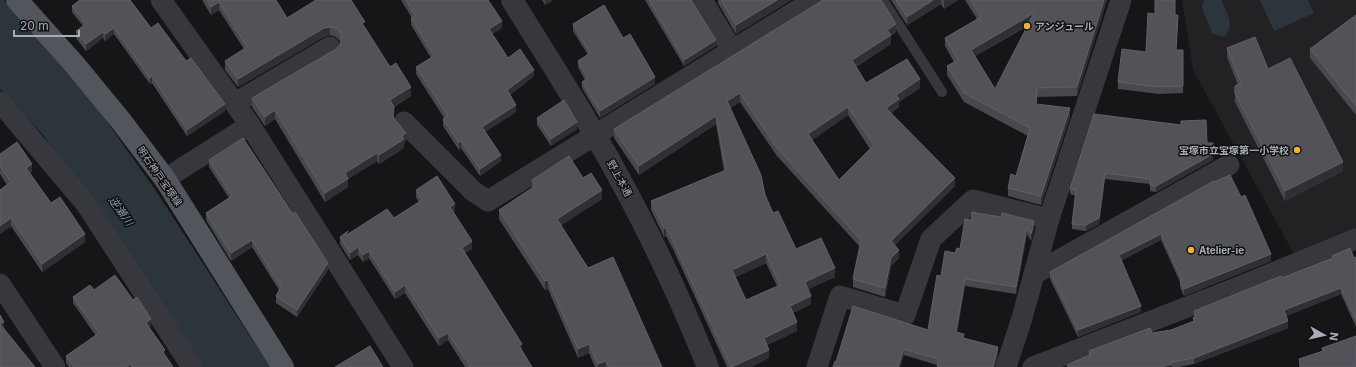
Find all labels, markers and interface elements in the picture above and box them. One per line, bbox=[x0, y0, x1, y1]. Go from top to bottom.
scale bar bbox=[14, 12, 79, 38]
text: 20 m bbox=[20, 18, 49, 33]
place label: アンジュール bbox=[1035, 20, 1094, 32]
marker: アンジュール bbox=[1022, 21, 1032, 31]
street label: 明石神戸宝塚線 bbox=[135, 144, 185, 208]
place label: 宝塚市立宝塚第一小学校 bbox=[1179, 144, 1289, 156]
marker: 宝塚市立宝塚第一小学校 bbox=[1292, 145, 1302, 155]
street label: 野上本通 bbox=[605, 158, 635, 198]
water label: 逆瀬川 bbox=[106, 193, 137, 229]
place label: Atelier-ie bbox=[1199, 244, 1244, 256]
marker: Atelier-ie bbox=[1186, 245, 1196, 255]
north arrow bbox=[1304, 315, 1344, 355]
text: N bbox=[1326, 331, 1341, 342]

